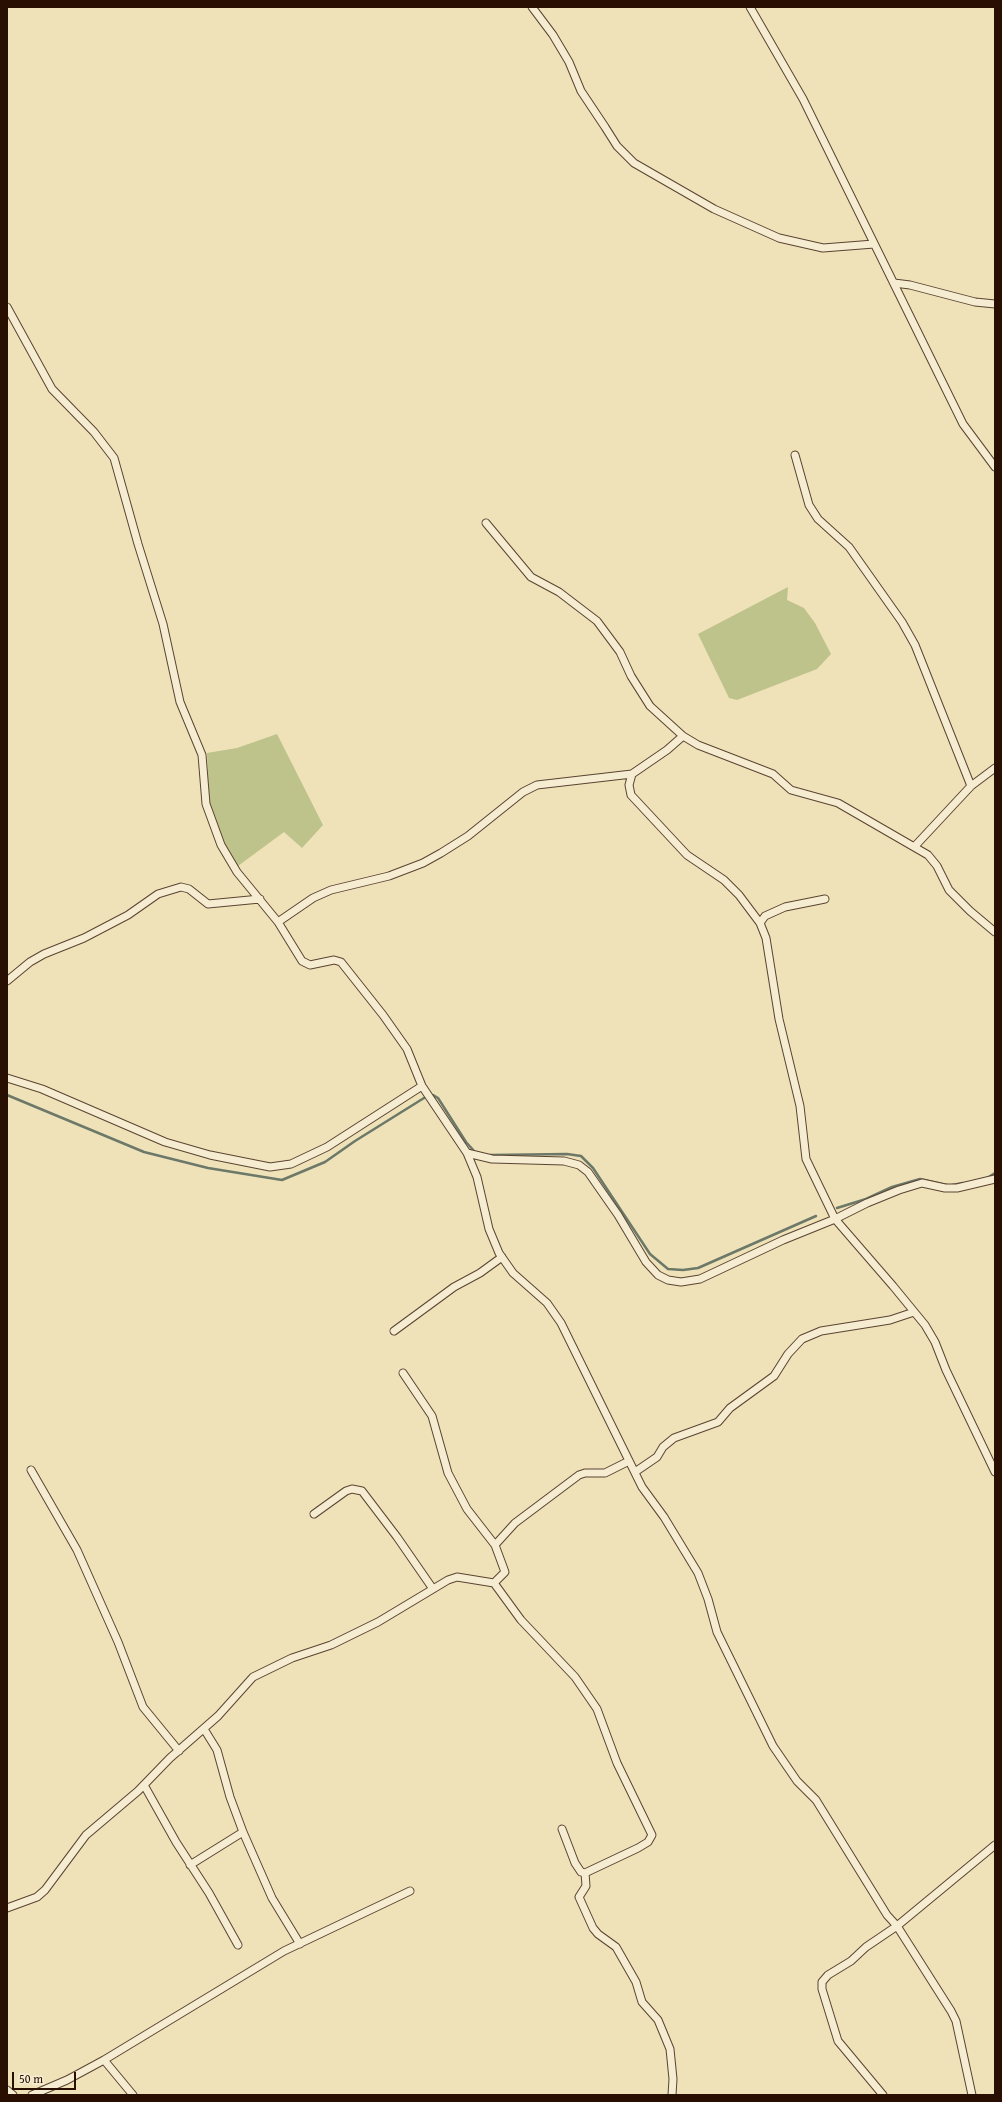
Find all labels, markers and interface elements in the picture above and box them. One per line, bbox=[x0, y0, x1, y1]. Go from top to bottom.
scale bar bbox=[14, 2064, 78, 2090]
text: 50 m bbox=[19, 2070, 43, 2087]

